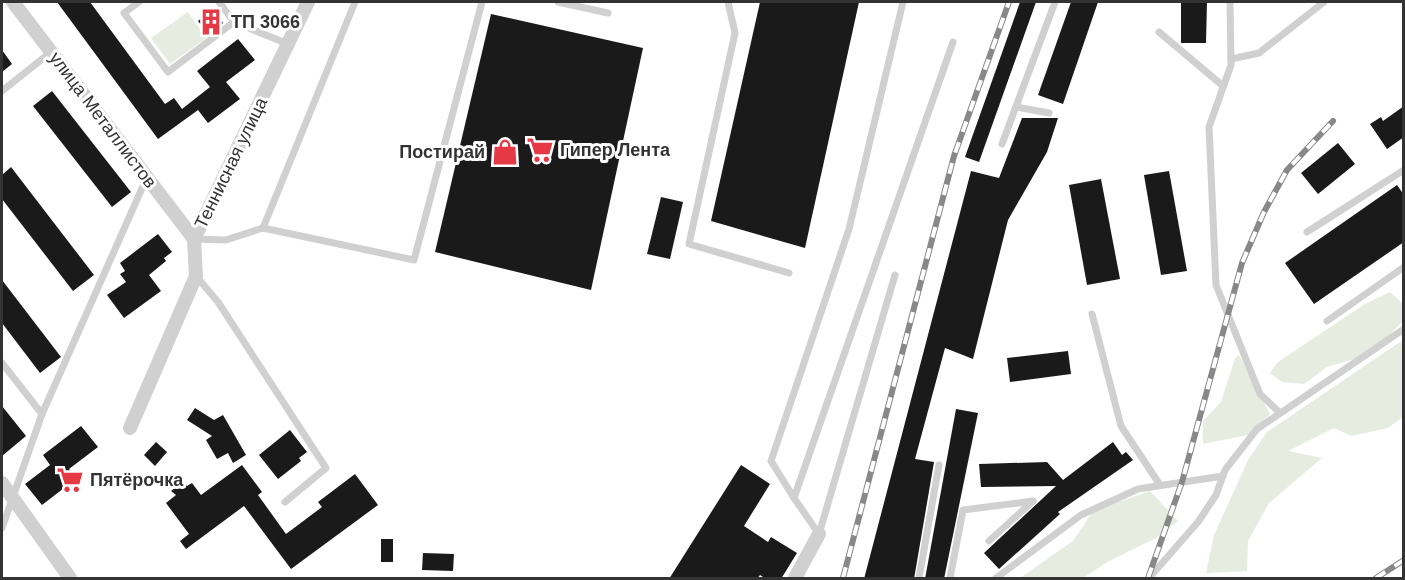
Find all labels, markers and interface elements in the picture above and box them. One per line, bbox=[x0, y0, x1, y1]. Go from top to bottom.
building icon: ТП 3066 bbox=[196, 7, 226, 37]
place label: ТП 3066 bbox=[231, 12, 300, 32]
street label: улица Металлистов bbox=[45, 48, 161, 192]
street label: Теннисная улица bbox=[191, 93, 272, 232]
supermarket icon: Гипер Лента bbox=[525, 135, 555, 165]
shop icon: Постирай bbox=[490, 137, 520, 167]
place label: Гипер Лента bbox=[560, 140, 671, 160]
place label: Постирай bbox=[399, 142, 485, 162]
supermarket icon: Пятёрочка bbox=[55, 465, 85, 495]
place label: Пятёрочка bbox=[90, 470, 184, 490]

